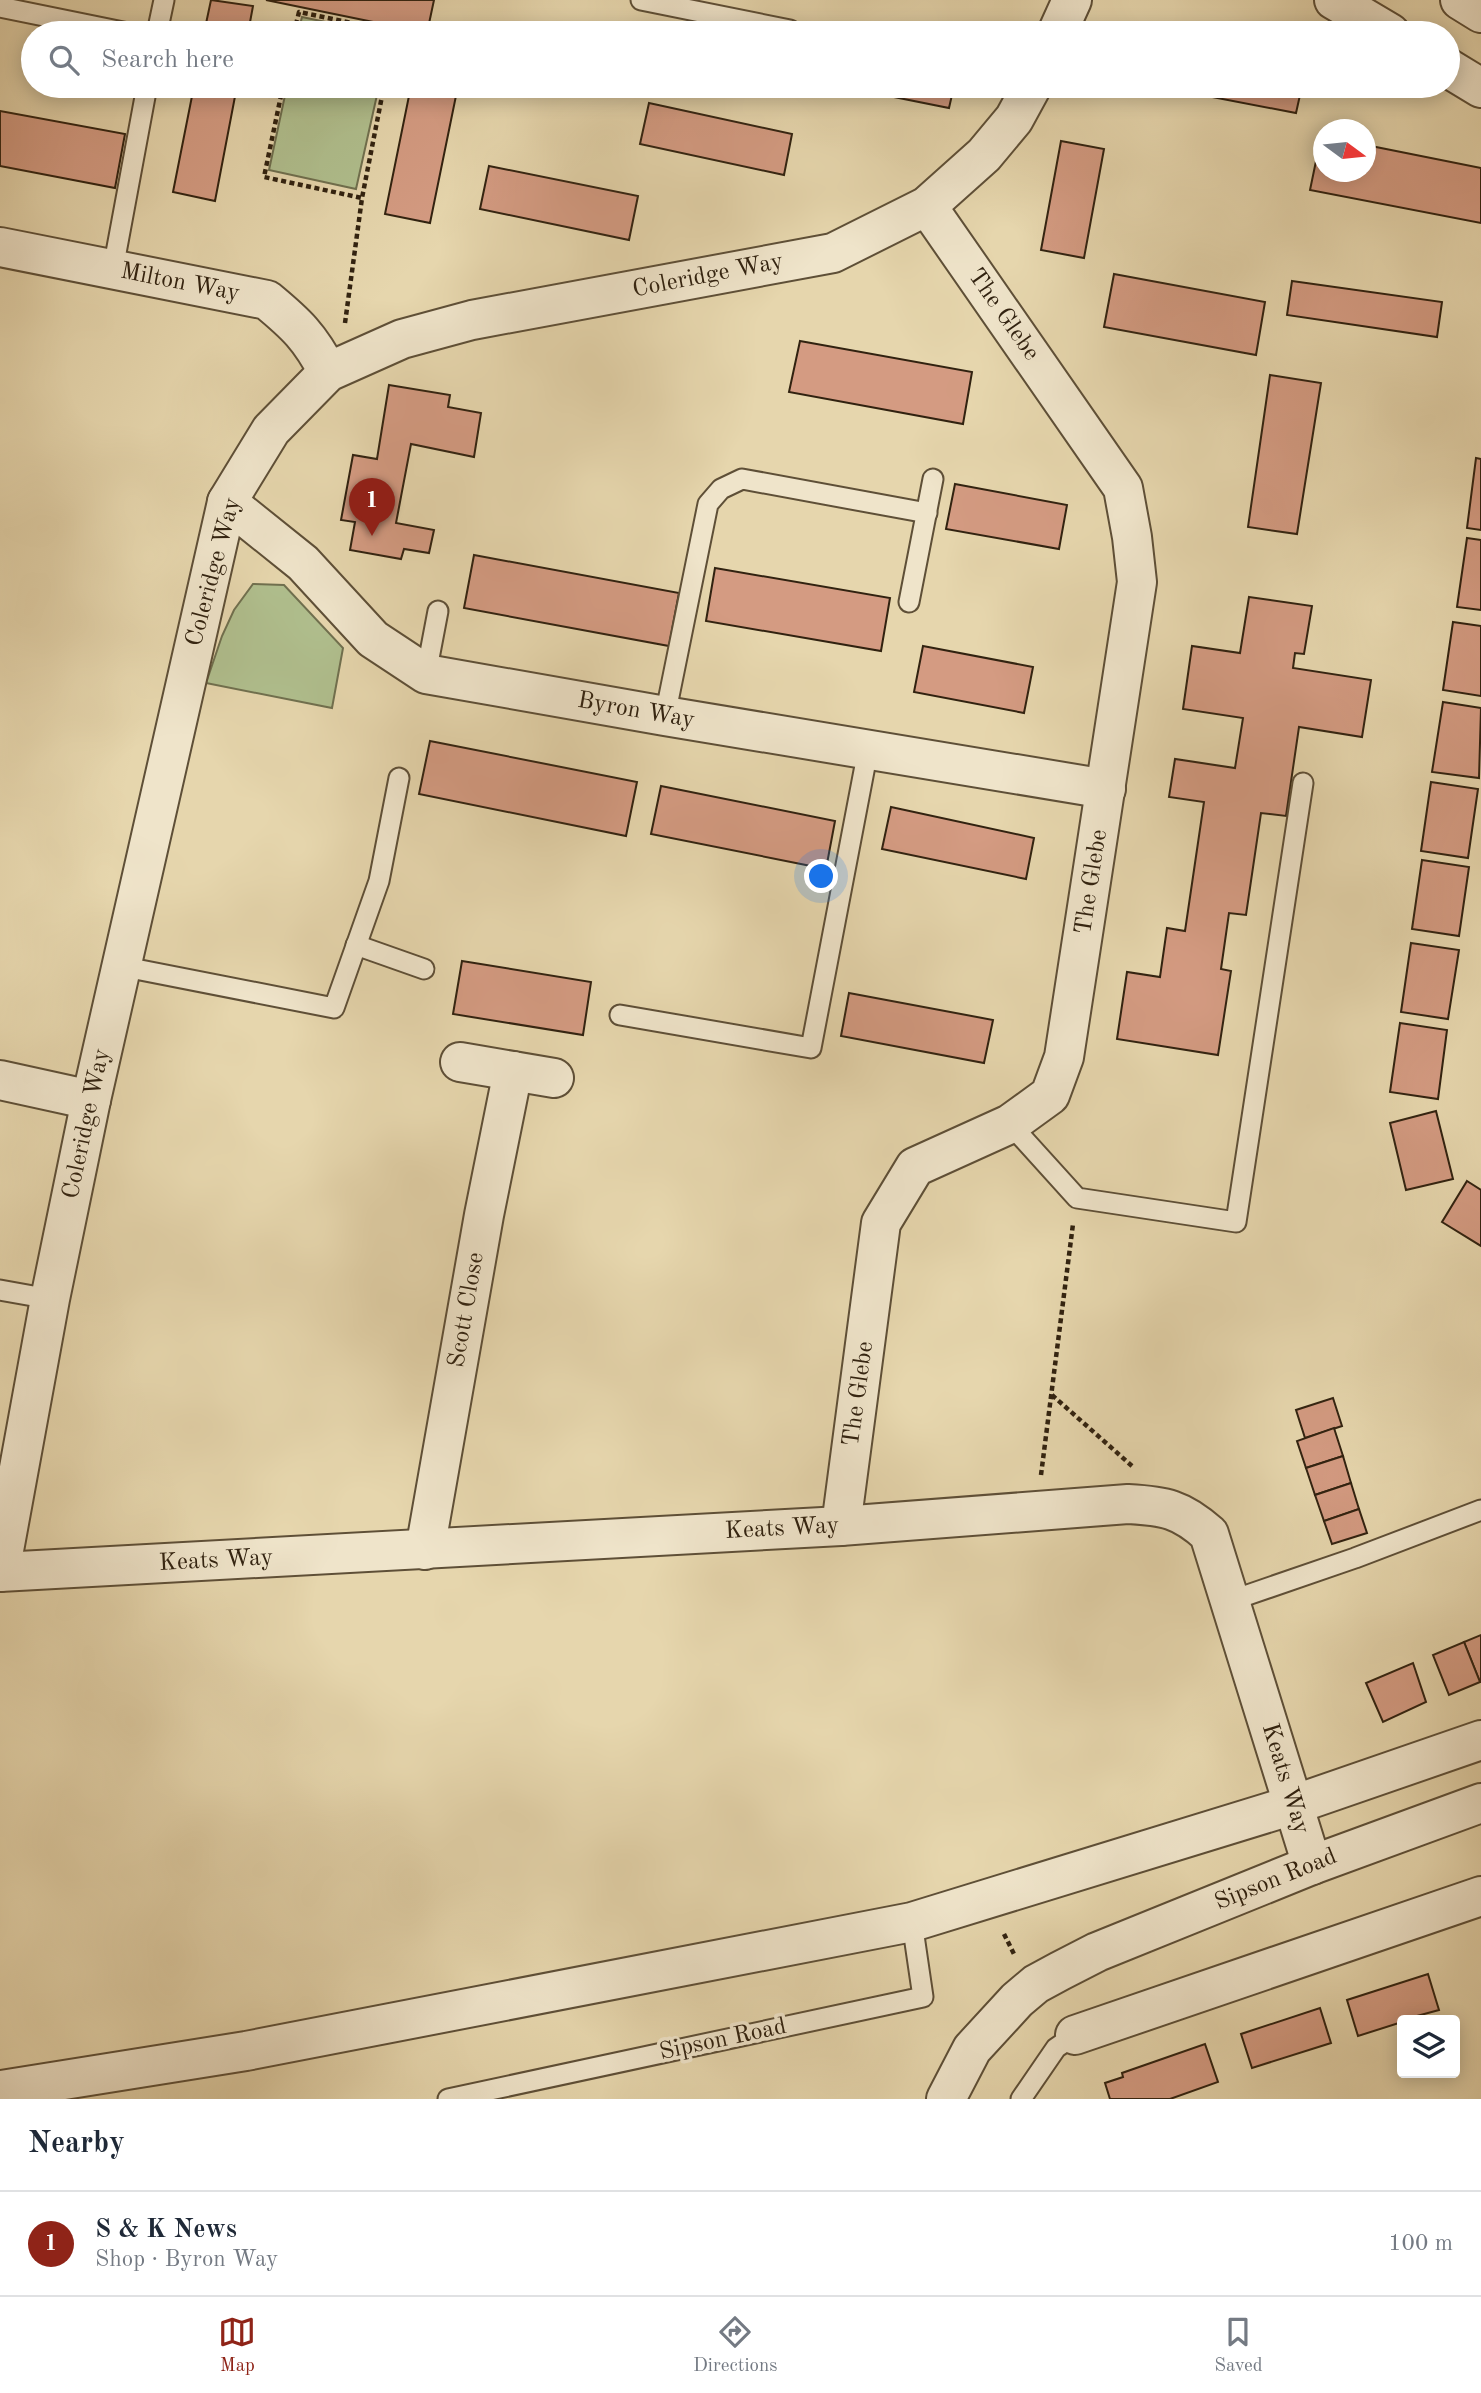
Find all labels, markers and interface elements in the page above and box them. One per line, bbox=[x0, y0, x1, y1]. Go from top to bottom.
search box bbox=[21, 21, 1460, 98]
icon: search bbox=[45, 41, 83, 79]
text: Search here bbox=[101, 47, 234, 73]
north arrow bbox=[1313, 119, 1376, 182]
street label: Coleridge Way bbox=[631, 250, 786, 302]
street label: Milton Way bbox=[118, 260, 242, 306]
street label: The Glebe bbox=[963, 265, 1043, 365]
pin: 1 bbox=[349, 478, 395, 536]
street label: Coleridge Way bbox=[183, 495, 245, 649]
street label: Byron Way bbox=[576, 689, 697, 733]
street label: The Glebe bbox=[1072, 828, 1112, 936]
your location bbox=[804, 859, 838, 893]
street label: Coleridge Way bbox=[59, 1046, 115, 1201]
street label: Scott Close bbox=[445, 1250, 489, 1370]
street label: The Glebe bbox=[840, 1340, 878, 1448]
street label: Keats Way bbox=[724, 1514, 840, 1544]
street label: Keats Way bbox=[158, 1546, 274, 1576]
street label: Keats Way bbox=[1257, 1721, 1313, 1838]
street label: Sipson Road bbox=[1212, 1845, 1340, 1915]
street label: Sipson Road bbox=[657, 2015, 789, 2065]
map controls bbox=[1397, 2015, 1460, 2078]
button: layers bbox=[1397, 2015, 1460, 2078]
text: Nearby bbox=[28, 2129, 125, 2159]
text: S & K News bbox=[95, 2217, 237, 2243]
text: 1 bbox=[44, 2232, 58, 2255]
text: 100 m bbox=[1388, 2232, 1453, 2255]
text: Shop · Byron Way bbox=[95, 2248, 278, 2271]
tab: Map bbox=[218, 2313, 256, 2378]
tab: Directions bbox=[693, 2313, 778, 2378]
tab: Saved bbox=[1214, 2313, 1263, 2378]

